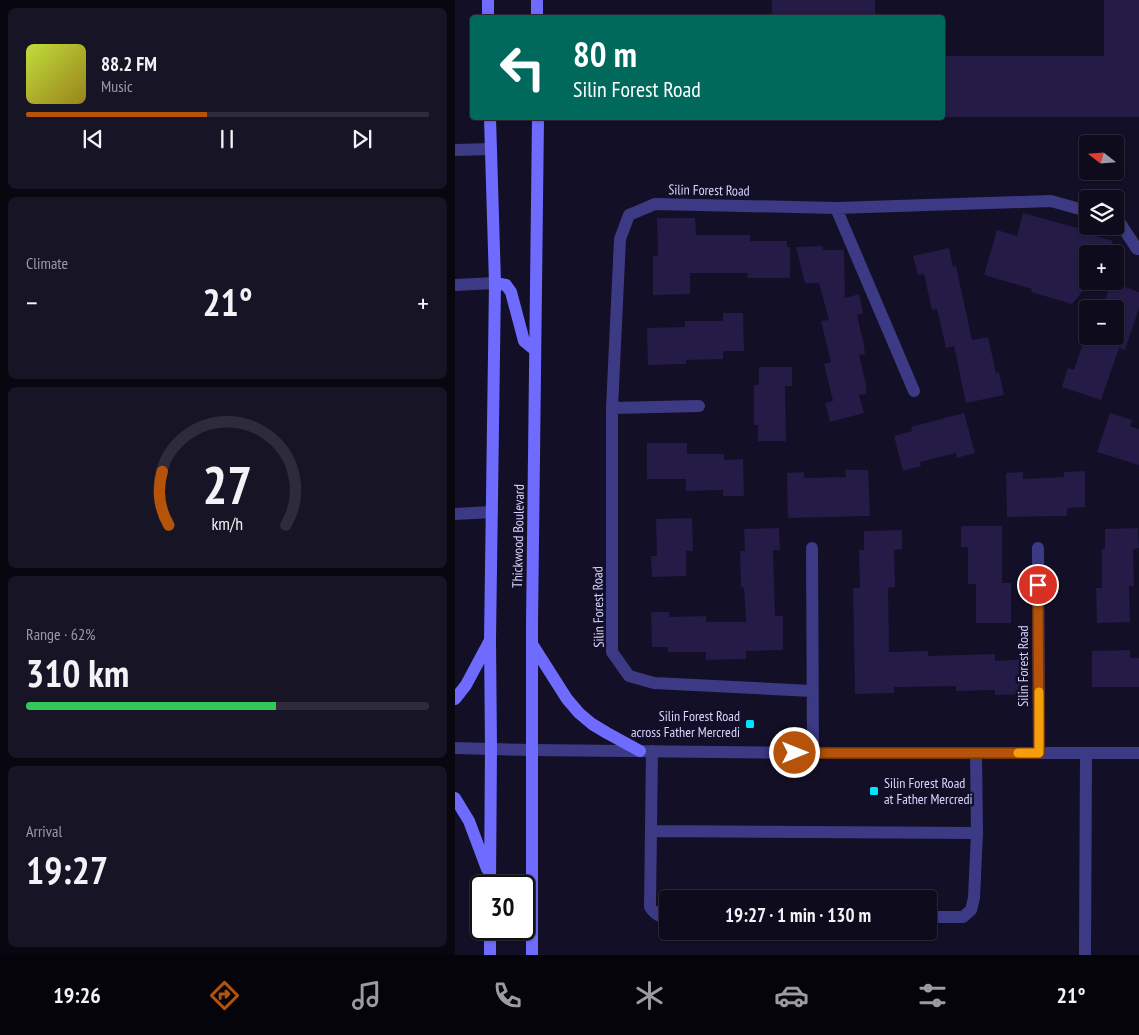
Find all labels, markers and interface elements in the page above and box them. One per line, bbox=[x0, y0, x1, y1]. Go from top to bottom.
text: 80 m bbox=[573, 31, 637, 77]
icon: left bbox=[490, 35, 555, 100]
text: 88.2 FM bbox=[101, 52, 157, 76]
text: Silin Forest Road bbox=[573, 75, 701, 103]
text: Music bbox=[101, 76, 133, 96]
icon: previous bbox=[79, 125, 107, 153]
icon: pause bbox=[213, 125, 241, 153]
icon: next bbox=[348, 125, 376, 153]
north arrow bbox=[1079, 135, 1124, 180]
map controls bbox=[1079, 135, 1124, 345]
street label: Silin Forest Road bbox=[668, 180, 750, 200]
button: layers bbox=[1079, 190, 1124, 235]
button: + bbox=[1079, 245, 1124, 290]
text: Climate bbox=[26, 253, 68, 273]
text: 21° bbox=[202, 277, 253, 326]
text: − bbox=[26, 284, 38, 321]
text: + bbox=[417, 284, 429, 321]
button: − bbox=[1079, 300, 1124, 345]
text: 27 bbox=[203, 451, 252, 518]
street label: Thickwood Boulevard bbox=[508, 484, 528, 588]
text: km/h bbox=[212, 512, 243, 535]
pin bbox=[1017, 564, 1059, 606]
street label: Silin Forest Road bbox=[588, 566, 608, 648]
icon: arrive bbox=[1024, 571, 1052, 599]
text: Range · 62% bbox=[26, 624, 95, 644]
street label: Silin Forest Road bbox=[1014, 625, 1032, 707]
text: 310 km bbox=[26, 648, 129, 697]
place label: Silin Forest Road across Father Mercredi bbox=[631, 707, 740, 741]
marker: Silin Forest Road across Father Mercredi bbox=[744, 718, 756, 730]
position arrow bbox=[768, 726, 820, 778]
place label: Silin Forest Road at Father Mercredi bbox=[884, 774, 973, 808]
marker: Silin Forest Road at Father Mercredi bbox=[868, 785, 880, 797]
text: Arrival bbox=[26, 821, 62, 841]
text: 19:27 bbox=[26, 845, 108, 894]
speed limit sign: 30 bbox=[470, 875, 535, 940]
text: 19:27 · 1 min · 130 m bbox=[725, 903, 871, 927]
icon: directions bbox=[207, 978, 242, 1013]
icon: music bbox=[349, 978, 384, 1013]
icon: phone bbox=[490, 978, 525, 1013]
icon: climate bbox=[632, 978, 667, 1013]
icon: car bbox=[774, 978, 809, 1013]
icon: filters bbox=[915, 978, 950, 1013]
text: 19:26 bbox=[53, 981, 101, 1009]
text: 21° bbox=[1057, 981, 1086, 1009]

